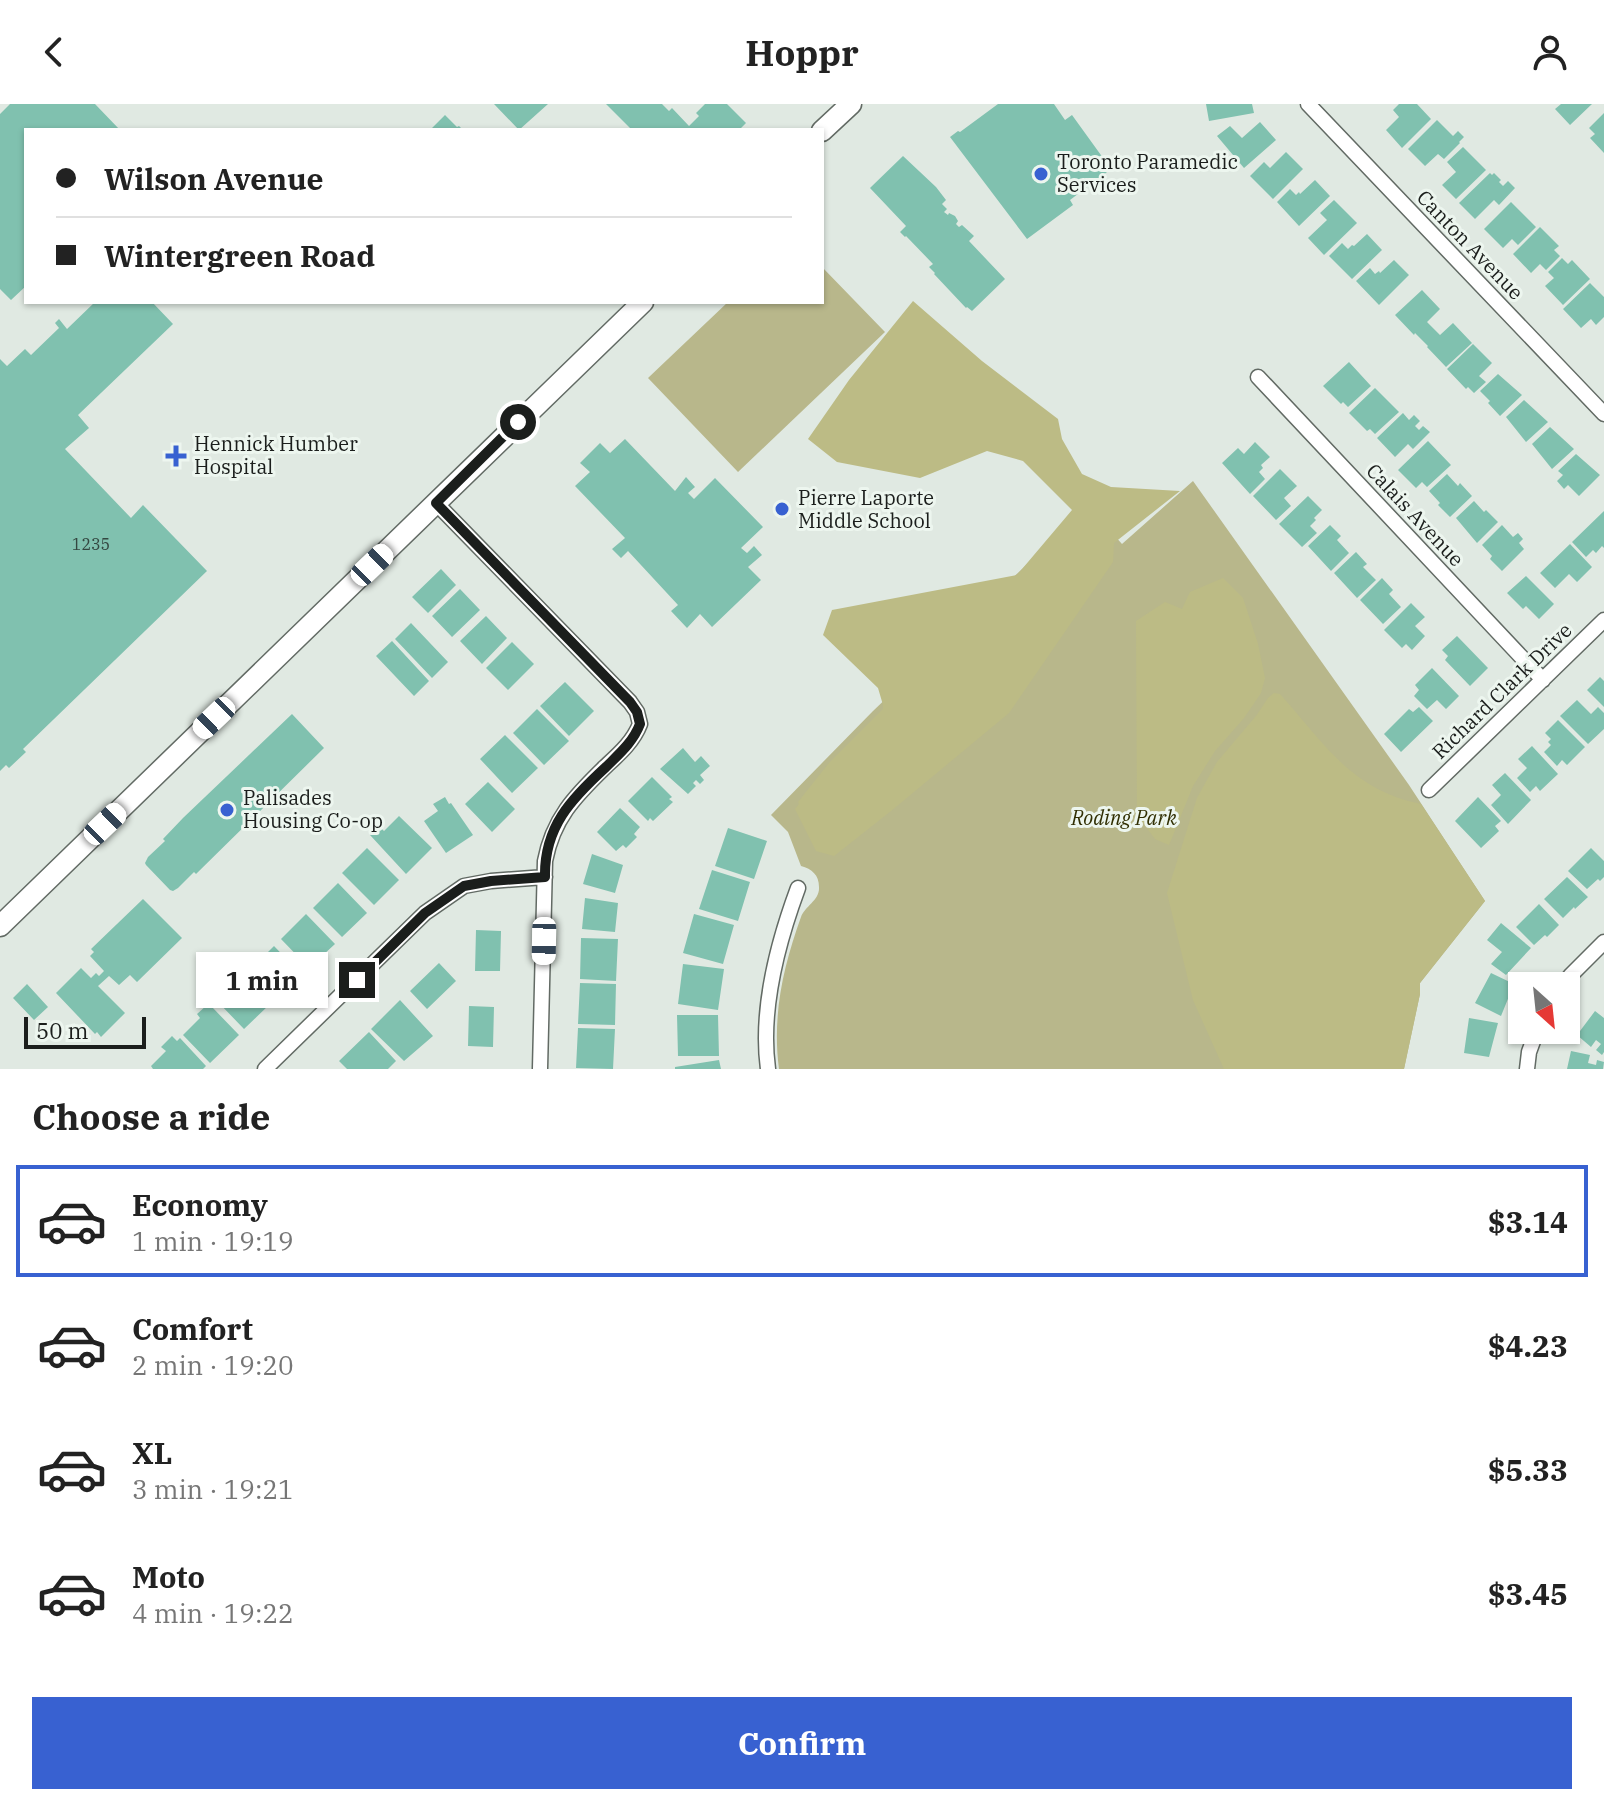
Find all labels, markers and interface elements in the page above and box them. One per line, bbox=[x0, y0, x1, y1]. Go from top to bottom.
text: Hoppr bbox=[745, 29, 859, 76]
icon: back bbox=[32, 30, 76, 74]
icon: person bbox=[1528, 30, 1572, 74]
place label: Toronto Paramedic Services bbox=[1057, 148, 1238, 198]
text: Wilson Avenue bbox=[104, 159, 324, 198]
marker: Toronto Paramedic Services bbox=[1032, 165, 1050, 183]
street label: Canton Avenue bbox=[1411, 184, 1530, 305]
text: Wintergreen Road bbox=[104, 236, 375, 275]
route start bbox=[500, 404, 536, 440]
place label: Hennick Humber Hospital bbox=[194, 430, 358, 480]
marker: Hennick Humber Hospital bbox=[165, 445, 187, 467]
street label: Calais Avenue bbox=[1361, 457, 1470, 572]
place label: Pierre Laporte Middle School bbox=[798, 484, 934, 534]
marker: Pierre Laporte Middle School bbox=[773, 500, 791, 518]
house number: 1235 bbox=[72, 534, 110, 554]
car bbox=[346, 540, 398, 590]
street label: Richard Clark Drive bbox=[1426, 617, 1577, 764]
car bbox=[188, 693, 240, 743]
place label: Palisades Housing Co-op bbox=[243, 784, 383, 834]
car bbox=[79, 799, 131, 849]
marker: Palisades Housing Co-op bbox=[218, 801, 236, 819]
park label: Roding Park bbox=[1070, 804, 1177, 831]
car bbox=[532, 917, 556, 965]
callout: 1 min bbox=[197, 952, 329, 1008]
route end bbox=[339, 962, 375, 998]
text: 1 min bbox=[226, 963, 298, 997]
north arrow bbox=[1508, 972, 1580, 1044]
map controls bbox=[1508, 972, 1580, 1044]
scale bar bbox=[24, 1013, 146, 1049]
text: 50 m bbox=[36, 1016, 88, 1045]
text: Choose a ride bbox=[32, 1093, 271, 1140]
icon: car bbox=[36, 1185, 108, 1257]
text: Economy bbox=[132, 1185, 268, 1224]
text: $3.14 bbox=[1488, 1202, 1568, 1241]
text: 1 min · 19:19 bbox=[132, 1224, 294, 1258]
icon: car bbox=[36, 1309, 108, 1381]
text: Comfort bbox=[132, 1309, 253, 1348]
text: $4.23 bbox=[1488, 1326, 1568, 1365]
text: 2 min · 19:20 bbox=[132, 1348, 294, 1382]
icon: car bbox=[36, 1433, 108, 1505]
text: XL bbox=[132, 1433, 172, 1472]
text: $5.33 bbox=[1488, 1450, 1568, 1489]
text: 3 min · 19:21 bbox=[132, 1472, 294, 1506]
icon: car bbox=[36, 1557, 108, 1629]
text: Moto bbox=[132, 1557, 205, 1596]
text: $3.45 bbox=[1488, 1574, 1568, 1613]
text: 4 min · 19:22 bbox=[132, 1596, 294, 1630]
button: Confirm bbox=[32, 1697, 1572, 1789]

